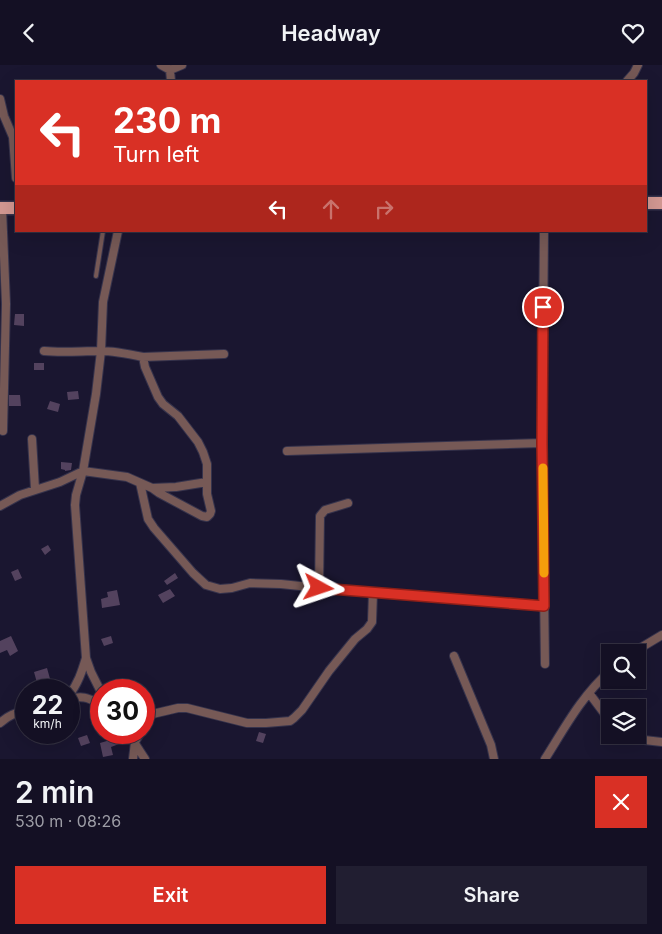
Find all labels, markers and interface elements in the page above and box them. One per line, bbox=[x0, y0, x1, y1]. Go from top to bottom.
icon: back bbox=[15, 19, 43, 47]
icon: heart bbox=[619, 19, 647, 47]
text: Headway bbox=[281, 20, 381, 46]
text: 230 m bbox=[113, 99, 221, 141]
icon: left bbox=[30, 100, 95, 165]
text: Turn left bbox=[113, 141, 199, 167]
icon: left bbox=[264, 195, 292, 223]
icon: ahead bbox=[317, 195, 345, 223]
icon: right bbox=[370, 195, 398, 223]
pin bbox=[522, 286, 564, 328]
icon: arrive bbox=[529, 293, 557, 321]
position arrow bbox=[292, 561, 344, 613]
map controls bbox=[601, 644, 646, 744]
button: search bbox=[601, 644, 646, 689]
speed limit sign: 30 bbox=[90, 679, 155, 744]
text: 22 bbox=[32, 690, 63, 720]
button: layers bbox=[601, 699, 646, 744]
text: km/h bbox=[33, 716, 62, 731]
text: 2 min bbox=[15, 774, 94, 810]
button: close bbox=[595, 776, 647, 828]
text: 530 m · 08:26 bbox=[15, 811, 121, 831]
button: Exit bbox=[15, 866, 326, 924]
button: Share bbox=[336, 866, 647, 924]

